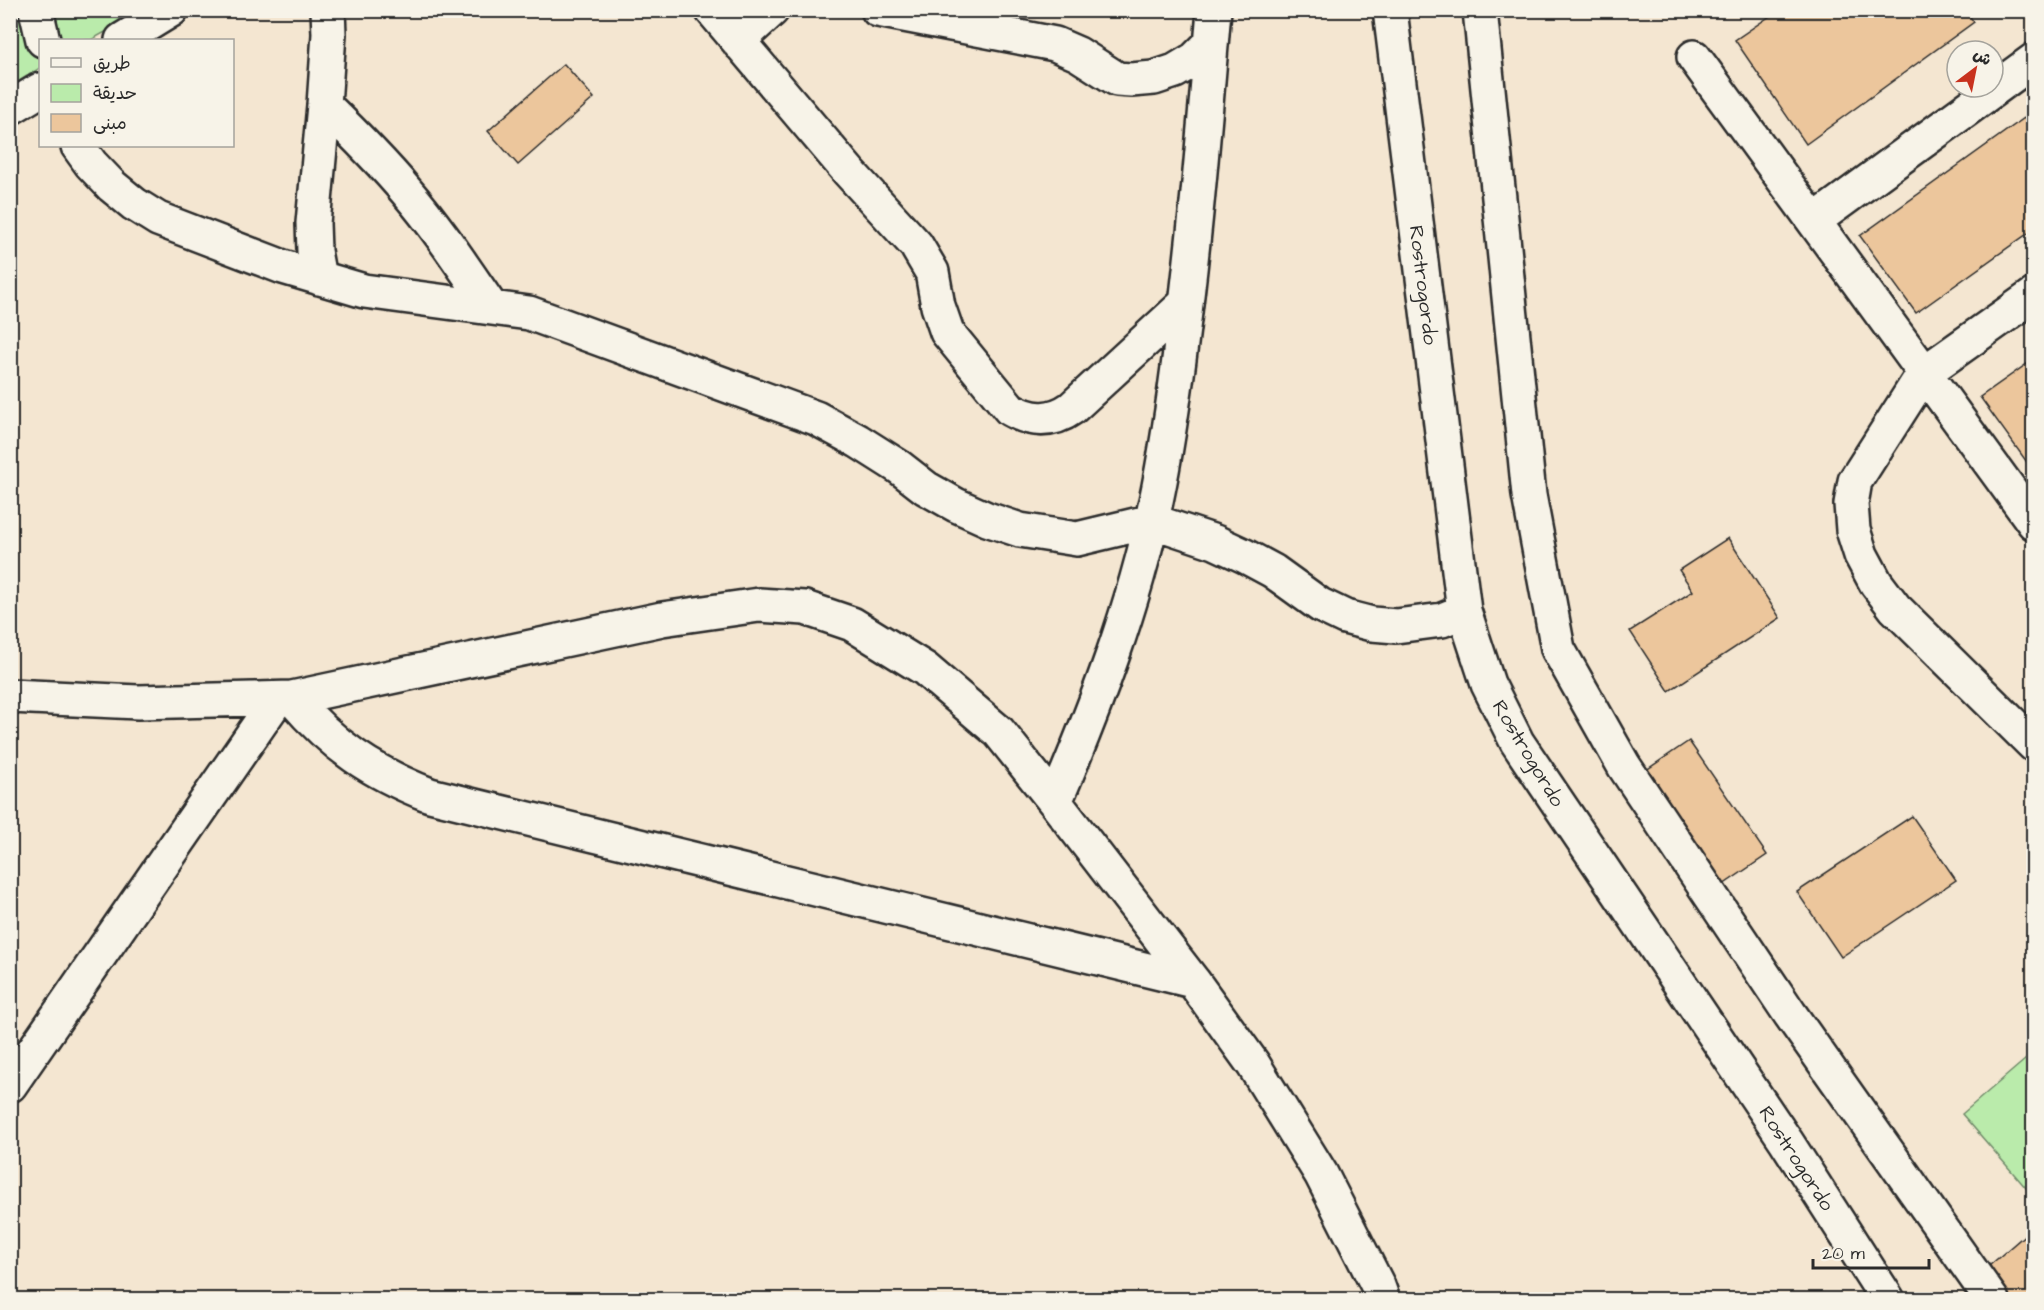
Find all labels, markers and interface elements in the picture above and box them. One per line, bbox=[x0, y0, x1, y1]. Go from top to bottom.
legend bbox=[39, 39, 234, 147]
north arrow bbox=[1945, 39, 2005, 99]
text: ش bbox=[1969, 43, 1996, 71]
text: طريق bbox=[93, 51, 131, 76]
text: حديقة bbox=[93, 81, 137, 106]
text: مبنى bbox=[93, 111, 127, 136]
street label: Rostrogordo bbox=[1401, 224, 1444, 347]
street label: Rostrogordo bbox=[1484, 695, 1571, 813]
street label: Rostrogordo bbox=[1751, 1101, 1841, 1217]
scale bar bbox=[1813, 1232, 1928, 1270]
text: 20 m bbox=[1822, 1241, 1865, 1266]

